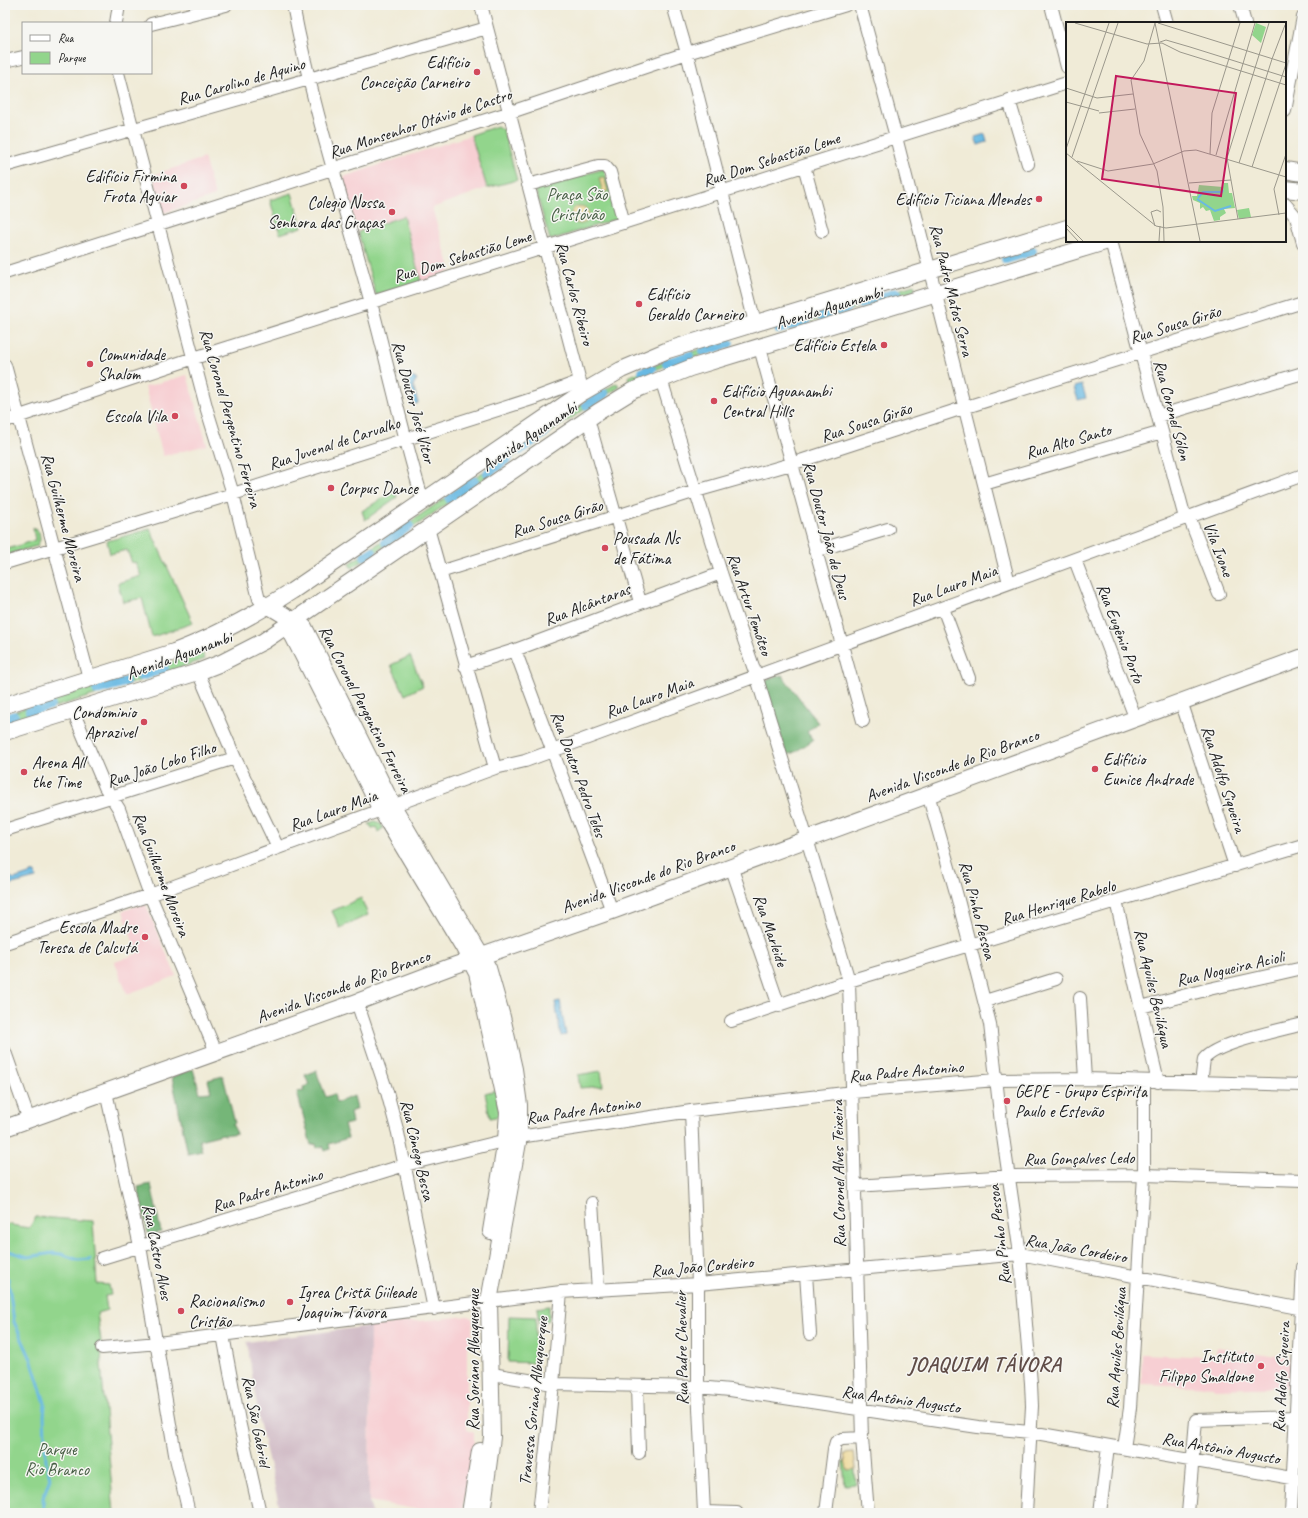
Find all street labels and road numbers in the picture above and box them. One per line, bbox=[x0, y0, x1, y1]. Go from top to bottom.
street label: Rua Carolino de Aquino bbox=[175, 53, 308, 110]
street label: Rua Monsenhor Otávio de Castro bbox=[326, 83, 516, 163]
street label: Rua Dom Sebastião Leme bbox=[700, 127, 844, 191]
street label: Rua Padre Matos Serra bbox=[925, 222, 978, 360]
street label: Rua Dom Sebastião Leme bbox=[391, 225, 535, 287]
street label: Rua Carlos Ribeiro bbox=[551, 239, 599, 349]
street label: Avenida Aguanambi bbox=[773, 281, 887, 334]
street label: Rua Sousa Girão bbox=[1127, 300, 1224, 348]
street label: Rua Coronel Pergentino Ferreira bbox=[195, 326, 267, 512]
street label: Rua Doutor José Vitor bbox=[387, 339, 440, 467]
street label: Rua Coronel Sólon bbox=[1149, 358, 1196, 463]
street label: Avenida Aguanambi bbox=[478, 396, 582, 476]
street label: Rua Sousa Girão bbox=[818, 398, 915, 447]
street label: Rua Juvenal de Carvalho bbox=[266, 412, 403, 475]
street label: Rua Alto Santo bbox=[1023, 419, 1115, 464]
street label: Rua Guilherme Moreira bbox=[36, 451, 91, 585]
street label: Rua Doutor João de Deus bbox=[798, 459, 855, 603]
street label: Rua Sousa Girão bbox=[509, 494, 606, 542]
street label: Vila Ivone bbox=[1199, 519, 1239, 581]
street label: Rua Artur Temóteo bbox=[722, 550, 778, 660]
street label: Rua Lauro Maia bbox=[906, 560, 1001, 611]
street label: Rua Alcântaras bbox=[541, 578, 635, 630]
street label: Rua Eugênio Porto bbox=[1092, 581, 1149, 687]
street label: Rua Coronel Pergentino Ferreira bbox=[314, 622, 418, 798]
street label: Avenida Aguanambi bbox=[124, 626, 236, 684]
street label: Rua Lauro Maia bbox=[602, 672, 697, 723]
street label: Rua Doutor Pedro Teles bbox=[546, 708, 612, 842]
street label: Rua Adolfo Siqueira bbox=[1196, 723, 1251, 837]
street label: Avenida Visconde do Rio Branco bbox=[863, 724, 1044, 807]
street label: Rua João Lobo Filho bbox=[104, 736, 220, 792]
street label: Rua Lauro Maia bbox=[286, 785, 381, 836]
street label: Rua Guilherme Moreira bbox=[128, 809, 196, 941]
street label: Avenida Visconde do Rio Branco bbox=[559, 835, 740, 918]
street label: Rua Pinho Pessoa bbox=[954, 859, 1001, 963]
street label: Rua Henrique Rabelo bbox=[998, 875, 1119, 930]
street label: Rua Marleide bbox=[748, 891, 793, 970]
street label: Rua Aquiles Beviláqua bbox=[1130, 927, 1178, 1051]
street label: Avenida Visconde do Rio Branco bbox=[254, 945, 435, 1028]
street label: Rua Nogueira Acioli bbox=[1174, 945, 1288, 991]
street label: Rua Padre Antonino bbox=[848, 1056, 965, 1087]
street label: Rua Padre Antonino bbox=[525, 1092, 642, 1129]
street label: Rua Cônego Bessa bbox=[396, 1098, 440, 1204]
street label: Rua Coronel Alves Teixeira bbox=[827, 1099, 850, 1248]
street label: Rua Gonçalves Ledo bbox=[1023, 1147, 1136, 1170]
street label: Rua Padre Antonino bbox=[209, 1163, 326, 1217]
street label: Rua Pinho Pessoa bbox=[983, 1182, 1016, 1286]
street label: Rua Castro Alves bbox=[138, 1202, 177, 1304]
street label: Rua João Cordeiro bbox=[1024, 1229, 1130, 1268]
street label: Rua João Cordeiro bbox=[650, 1251, 756, 1281]
street label: Rua Aquiles Beviláqua bbox=[1102, 1286, 1131, 1409]
street label: Rua Soriano Albuquerque bbox=[463, 1288, 484, 1431]
street label: Rua Padre Chevalier bbox=[670, 1289, 693, 1405]
street label: Travessa Soriano Albuquerque bbox=[514, 1314, 553, 1486]
street label: Rua Adolfo Siqueira bbox=[1268, 1319, 1295, 1433]
street label: Rua São Gabriel bbox=[237, 1374, 276, 1471]
street label: Rua Antônio Augusto bbox=[841, 1381, 963, 1418]
street label: Rua Antônio Augusto bbox=[1160, 1428, 1283, 1470]

